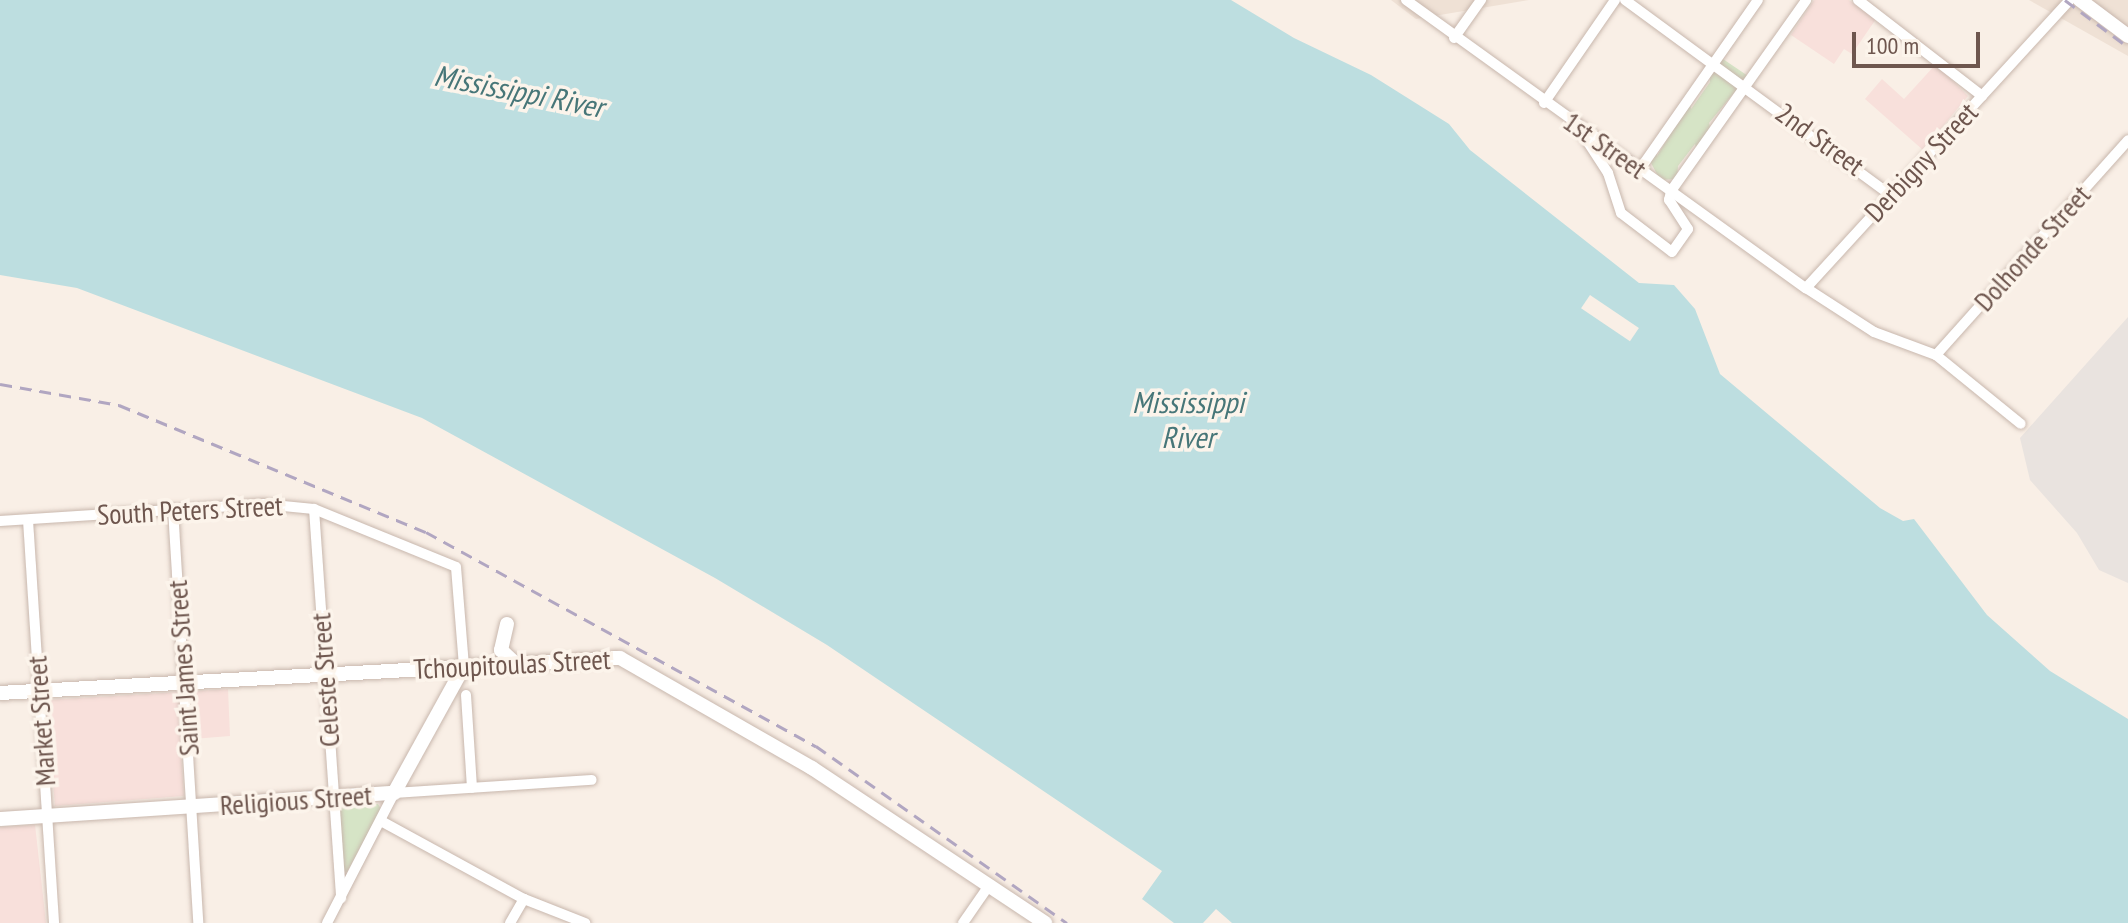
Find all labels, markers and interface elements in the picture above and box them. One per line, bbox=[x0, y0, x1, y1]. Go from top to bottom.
scale bar bbox=[1856, 16, 1984, 66]
text: 100 m bbox=[1866, 30, 1919, 61]
water label: Mississippi River bbox=[431, 57, 607, 125]
street label: Derbigny Street bbox=[1857, 95, 1985, 229]
street label: 2nd Street bbox=[1769, 96, 1871, 182]
street label: 1st Street bbox=[1557, 104, 1653, 186]
street label: Dolhonde Street bbox=[1967, 178, 2097, 318]
water label: Mississippi River bbox=[1132, 384, 1244, 454]
street label: South Peters Street bbox=[96, 488, 284, 532]
street label: Saint James Street bbox=[160, 579, 206, 757]
street label: Celeste Street bbox=[304, 612, 346, 748]
street label: Tchoupitoulas Street bbox=[413, 642, 611, 686]
street label: Market Street bbox=[20, 655, 62, 787]
street label: Religious Street bbox=[219, 778, 373, 822]

